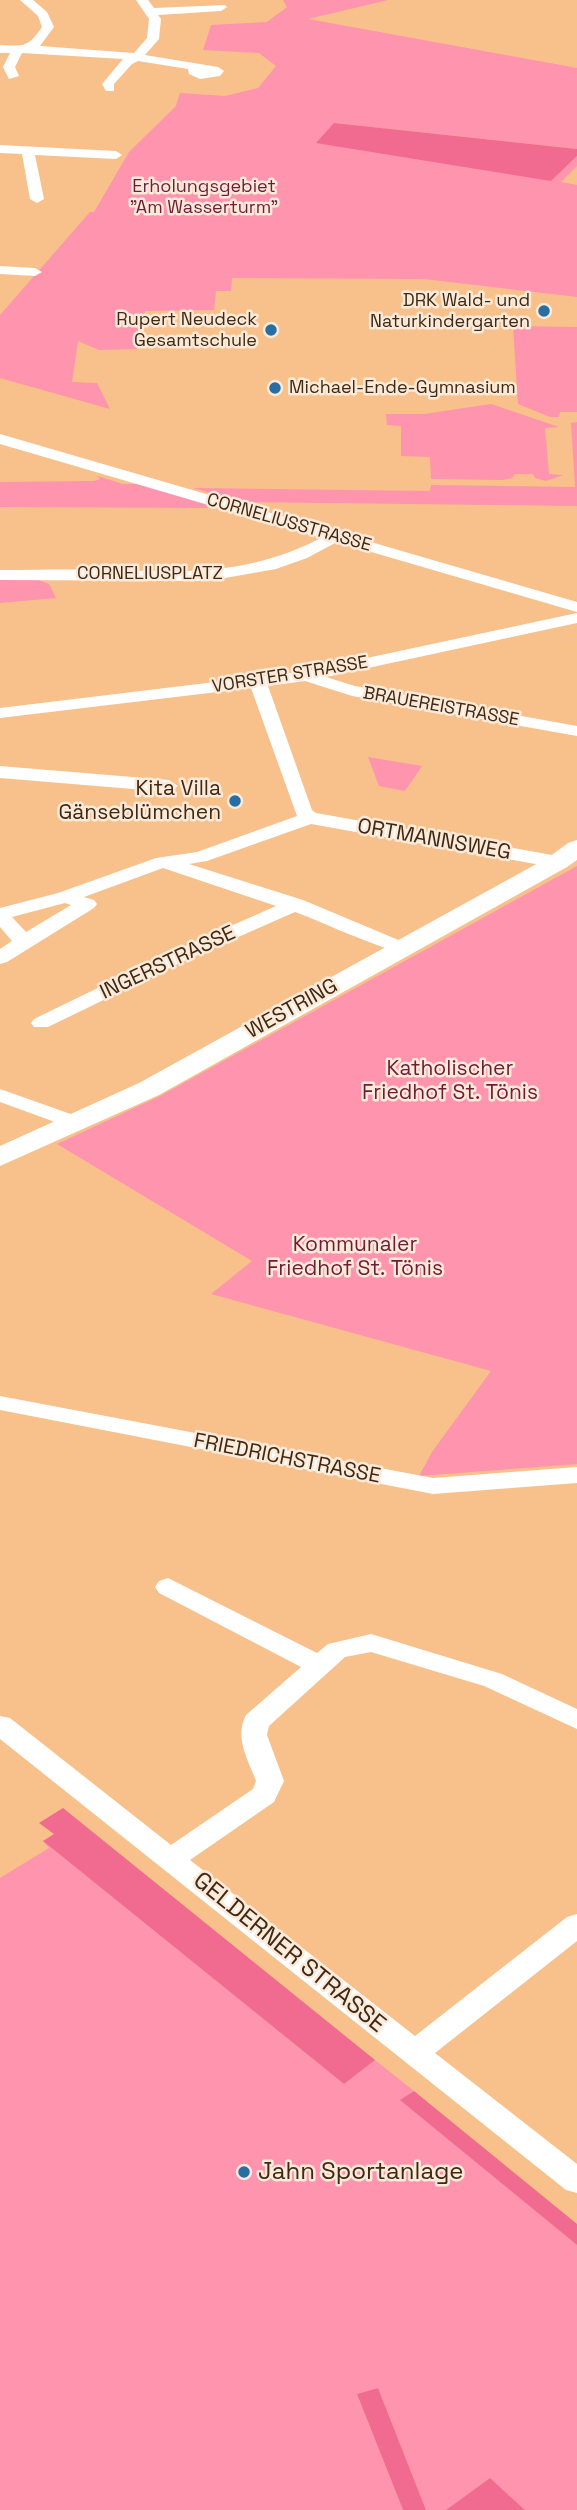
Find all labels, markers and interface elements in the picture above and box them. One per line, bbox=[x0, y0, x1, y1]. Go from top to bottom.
park label: Erholungsgebiet "Am Wasserturm" bbox=[130, 176, 278, 218]
place label: DRK Wald- und Naturkindergarten bbox=[370, 290, 530, 332]
marker: DRK Wald- und Naturkindergarten bbox=[536, 303, 552, 319]
place label: Rupert Neudeck Gesamtschule bbox=[116, 309, 257, 352]
marker: Rupert Neudeck Gesamtschule bbox=[263, 322, 279, 338]
place label: Michael-Ende-Gymnasium bbox=[289, 377, 516, 399]
marker: Michael-Ende-Gymnasium bbox=[267, 380, 283, 396]
street label: CORNELIUSSTRASSE bbox=[204, 489, 374, 557]
street label: CORNELIUSPLATZ bbox=[77, 563, 223, 585]
street label: VORSTER STRASSE bbox=[211, 652, 369, 698]
street label: BRAUEREISTRASSE bbox=[361, 683, 521, 731]
place label: Kita Villa Gänseblümchen bbox=[58, 776, 221, 826]
marker: Kita Villa Gänseblümchen bbox=[227, 793, 243, 809]
street label: ORTMANNSWEG bbox=[355, 814, 513, 866]
street label: INGERSTRASSE bbox=[96, 921, 240, 1005]
street label: WESTRING bbox=[242, 974, 342, 1044]
park label: Katholischer Friedhof St. Tönis bbox=[362, 1056, 538, 1106]
park label: Kommunaler Friedhof St. Tönis bbox=[267, 1232, 443, 1282]
street label: FRIEDRICHSTRASSE bbox=[191, 1429, 383, 1489]
street label: GELDERNER STRASSE bbox=[187, 1867, 391, 2039]
place label: Jahn Sportanlage bbox=[258, 2158, 464, 2186]
marker: Jahn Sportanlage bbox=[236, 2164, 252, 2180]

